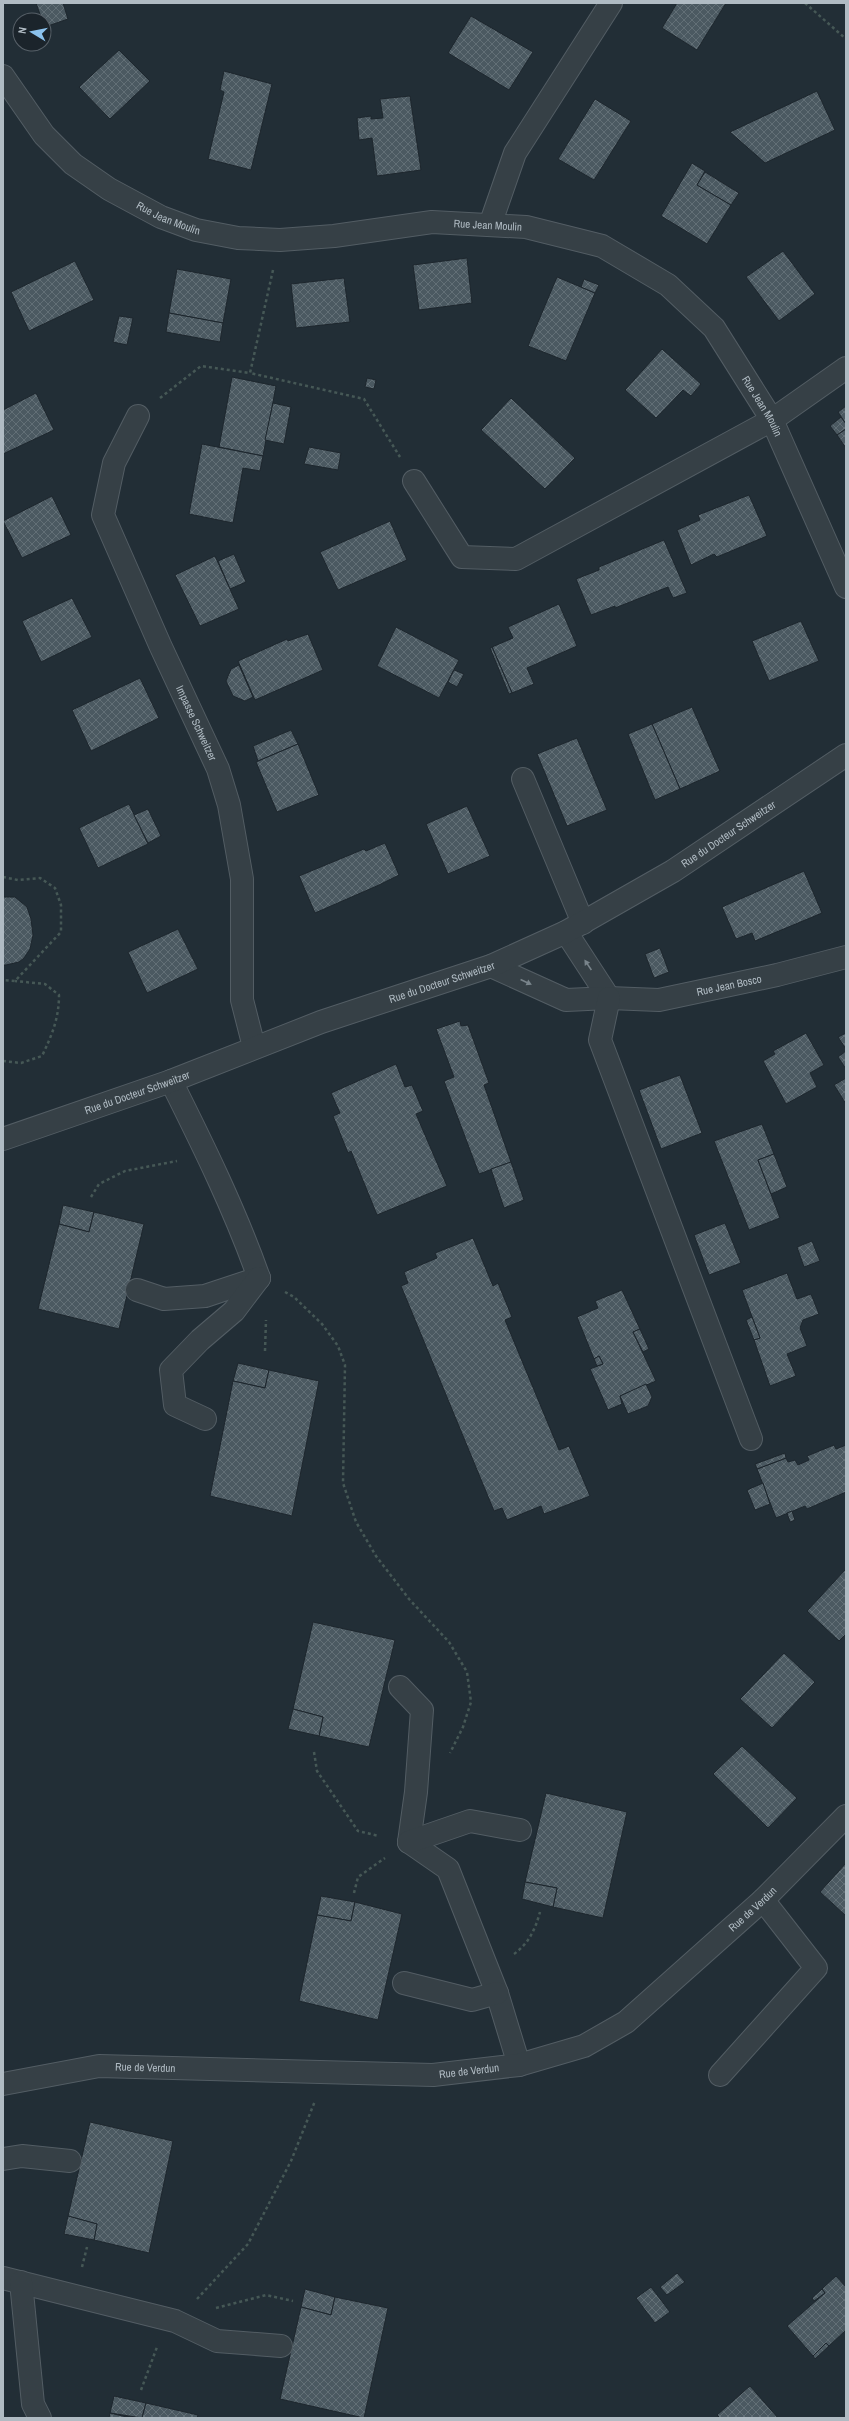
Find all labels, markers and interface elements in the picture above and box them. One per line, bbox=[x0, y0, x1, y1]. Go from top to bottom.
north arrow bbox=[12, 12, 52, 52]
text: N bbox=[15, 26, 30, 35]
street label: Rue Jean Moulin bbox=[134, 198, 201, 238]
street label: Rue Jean Moulin bbox=[453, 216, 522, 234]
street label: Rue Jean Moulin bbox=[739, 373, 785, 439]
street label: Impasse Schweitzer bbox=[173, 683, 220, 763]
street label: Rue du Docteur Schweitzer bbox=[678, 797, 778, 871]
street label: Rue du Docteur Schweitzer bbox=[387, 958, 497, 1006]
one-way arrow bbox=[584, 960, 592, 971]
street label: Rue Jean Bosco bbox=[695, 971, 763, 999]
one-way arrow bbox=[521, 979, 532, 985]
street label: Rue du Docteur Schweitzer bbox=[83, 1067, 192, 1117]
street label: Rue de Verdun bbox=[725, 1884, 779, 1935]
street label: Rue de Verdun bbox=[115, 2059, 176, 2075]
street label: Rue de Verdun bbox=[438, 2060, 500, 2081]

